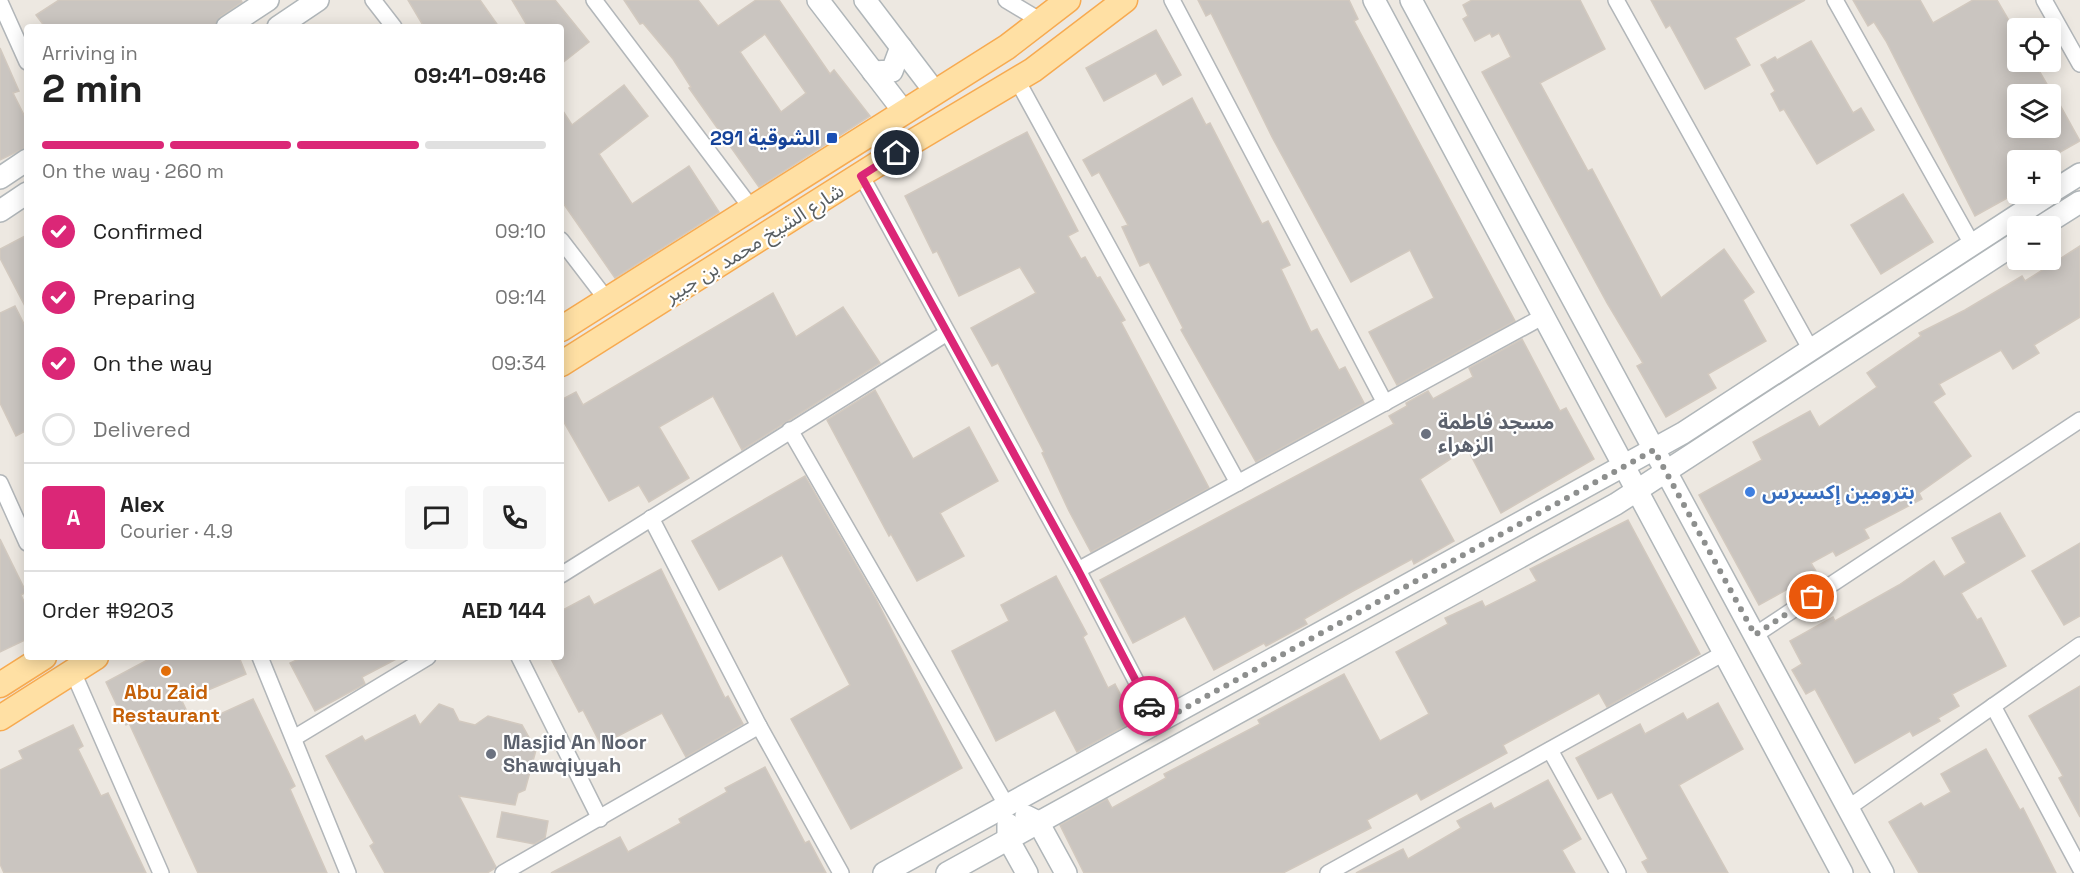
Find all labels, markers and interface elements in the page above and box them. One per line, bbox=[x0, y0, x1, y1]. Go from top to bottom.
map controls bbox=[2007, 18, 2061, 270]
button: locate bbox=[2007, 18, 2061, 72]
text: Arriving in bbox=[42, 40, 138, 66]
text: 09:41–09:46 bbox=[414, 61, 546, 89]
text: 2 min bbox=[42, 64, 143, 113]
button: layers bbox=[2007, 84, 2061, 138]
place label: الشوقية 291 bbox=[710, 125, 820, 151]
pin bbox=[871, 127, 922, 178]
marker: الشوقية 291 bbox=[825, 131, 839, 145]
icon: home bbox=[880, 136, 913, 169]
button: + bbox=[2007, 150, 2061, 204]
text: On the way · 260 m bbox=[42, 158, 224, 184]
street label: شارع الشيخ محمد بن جبير bbox=[659, 177, 849, 311]
icon: check bbox=[42, 215, 75, 248]
button: − bbox=[2007, 216, 2061, 270]
text: Confirmed bbox=[93, 217, 203, 245]
text: 09:10 bbox=[495, 218, 546, 244]
icon: check bbox=[42, 281, 75, 314]
text: Preparing bbox=[93, 283, 195, 311]
text: 09:14 bbox=[495, 284, 546, 310]
icon: check bbox=[42, 347, 75, 380]
text: On the way bbox=[93, 349, 212, 377]
text: 09:34 bbox=[491, 350, 546, 376]
place label: مسجد فاطمة الزهراء bbox=[1438, 409, 1554, 458]
text: Delivered bbox=[93, 415, 191, 443]
marker: مسجد فاطمة الزهراء bbox=[1419, 427, 1433, 441]
place label: بترومين إكسبرس bbox=[1762, 479, 1915, 506]
marker: بترومين إكسبرس bbox=[1743, 485, 1757, 499]
button: chat bbox=[405, 486, 468, 549]
button: phone bbox=[483, 486, 546, 549]
text: Alex bbox=[120, 490, 165, 518]
text: A bbox=[67, 503, 80, 531]
text: Courier · 4.9 bbox=[120, 518, 233, 544]
pin bbox=[1786, 571, 1837, 622]
icon: bag bbox=[1795, 580, 1828, 613]
text: Order #9203 bbox=[42, 596, 174, 624]
text: AED 144 bbox=[462, 596, 546, 624]
marker: Abu Zaid Restaurant bbox=[159, 664, 173, 678]
courier bbox=[1119, 676, 1179, 736]
place label: Abu Zaid Restaurant bbox=[112, 679, 220, 728]
icon: car bbox=[1133, 690, 1166, 723]
place label: Masjid An Noor Shawqiyyah bbox=[503, 729, 647, 778]
marker: Masjid An Noor Shawqiyyah bbox=[484, 747, 498, 761]

